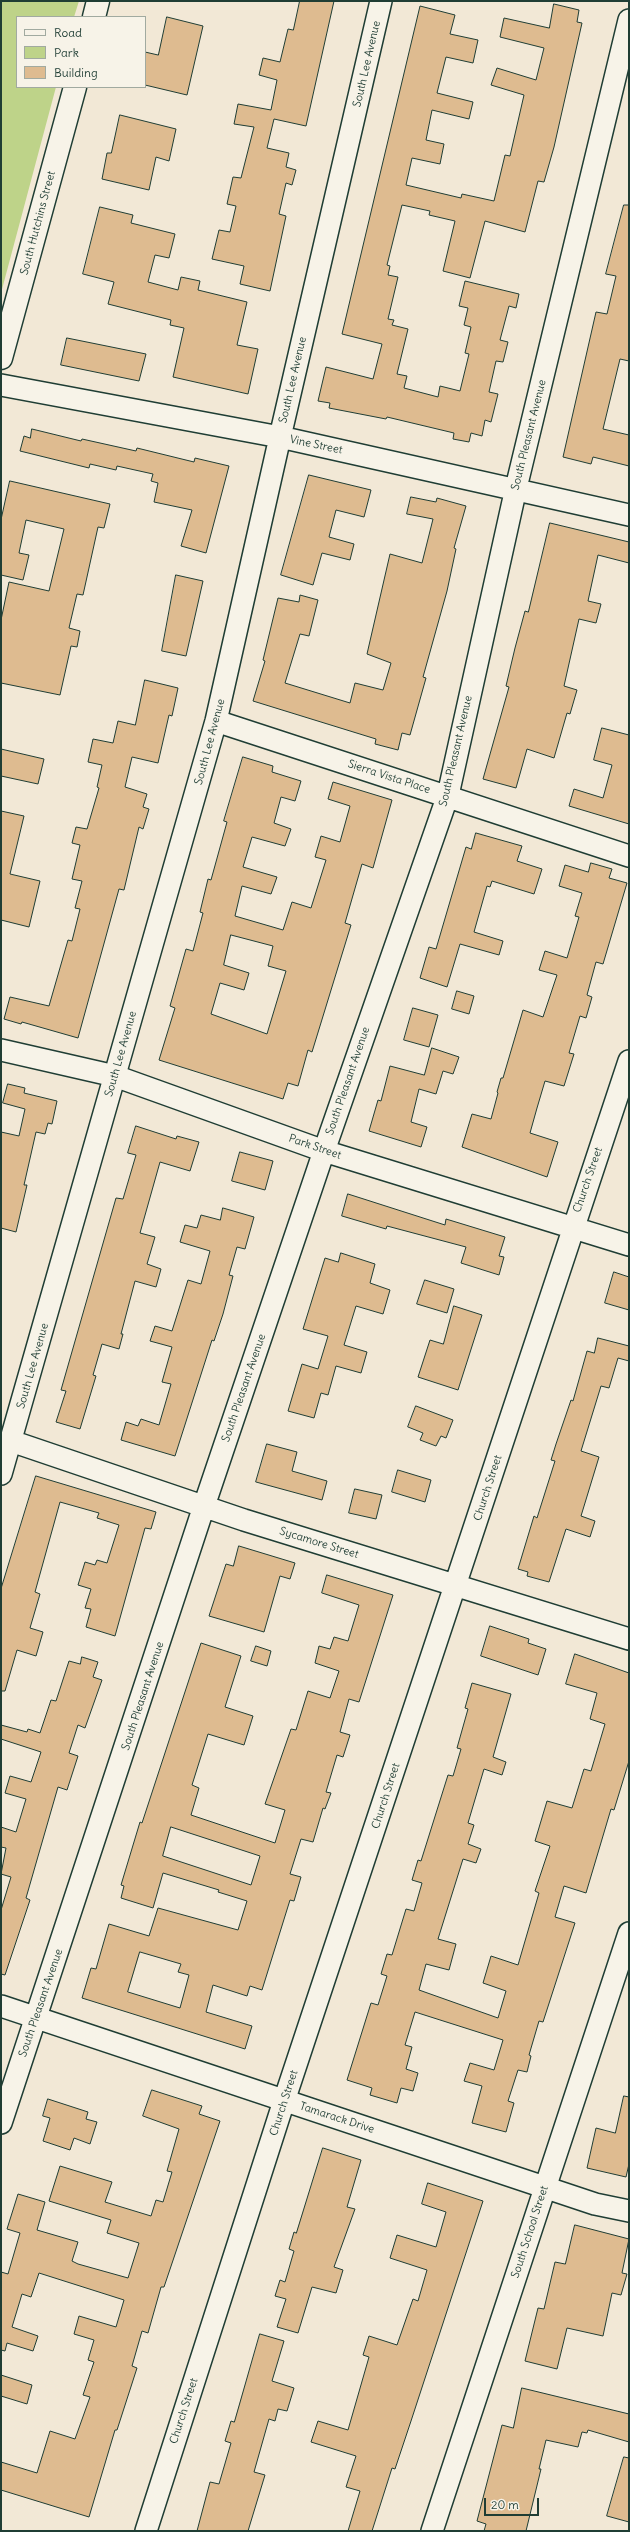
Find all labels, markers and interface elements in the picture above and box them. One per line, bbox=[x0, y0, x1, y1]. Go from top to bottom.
legend bbox=[16, 16, 146, 88]
street label: South Lee Avenue bbox=[351, 19, 383, 109]
text: Road bbox=[54, 25, 82, 40]
text: Park bbox=[54, 45, 79, 60]
text: Building bbox=[54, 65, 98, 80]
street label: South Hutchins Street bbox=[18, 170, 58, 276]
street label: South Lee Avenue bbox=[277, 335, 309, 425]
street label: South Pleasant Avenue bbox=[509, 378, 549, 492]
street label: Vine Street bbox=[288, 433, 344, 457]
street label: South Pleasant Avenue bbox=[437, 694, 475, 808]
street label: South Lee Avenue bbox=[192, 698, 228, 786]
street label: Sierra Vista Place bbox=[346, 757, 432, 797]
street label: South Lee Avenue bbox=[102, 1010, 140, 1098]
street label: South Pleasant Avenue bbox=[323, 1025, 373, 1137]
street label: Park Street bbox=[287, 1132, 343, 1162]
street label: Church Street bbox=[571, 1146, 605, 1214]
street label: South Lee Avenue bbox=[14, 1322, 52, 1410]
street label: South Pleasant Avenue bbox=[219, 1332, 269, 1444]
street label: Church Street bbox=[471, 1453, 505, 1523]
street label: Sycamore Street bbox=[278, 1525, 360, 1561]
street label: South Pleasant Avenue bbox=[119, 1640, 167, 1752]
street label: Church Street bbox=[369, 1761, 403, 1831]
street label: South Pleasant Avenue bbox=[16, 1947, 66, 2059]
street label: Church Street bbox=[267, 2068, 301, 2138]
street label: Tamarack Drive bbox=[298, 2100, 376, 2136]
street label: South School Street bbox=[509, 2184, 551, 2280]
street label: Church Street bbox=[167, 2376, 201, 2446]
scale bar bbox=[486, 2490, 541, 2516]
text: 20 m bbox=[491, 2497, 519, 2512]

